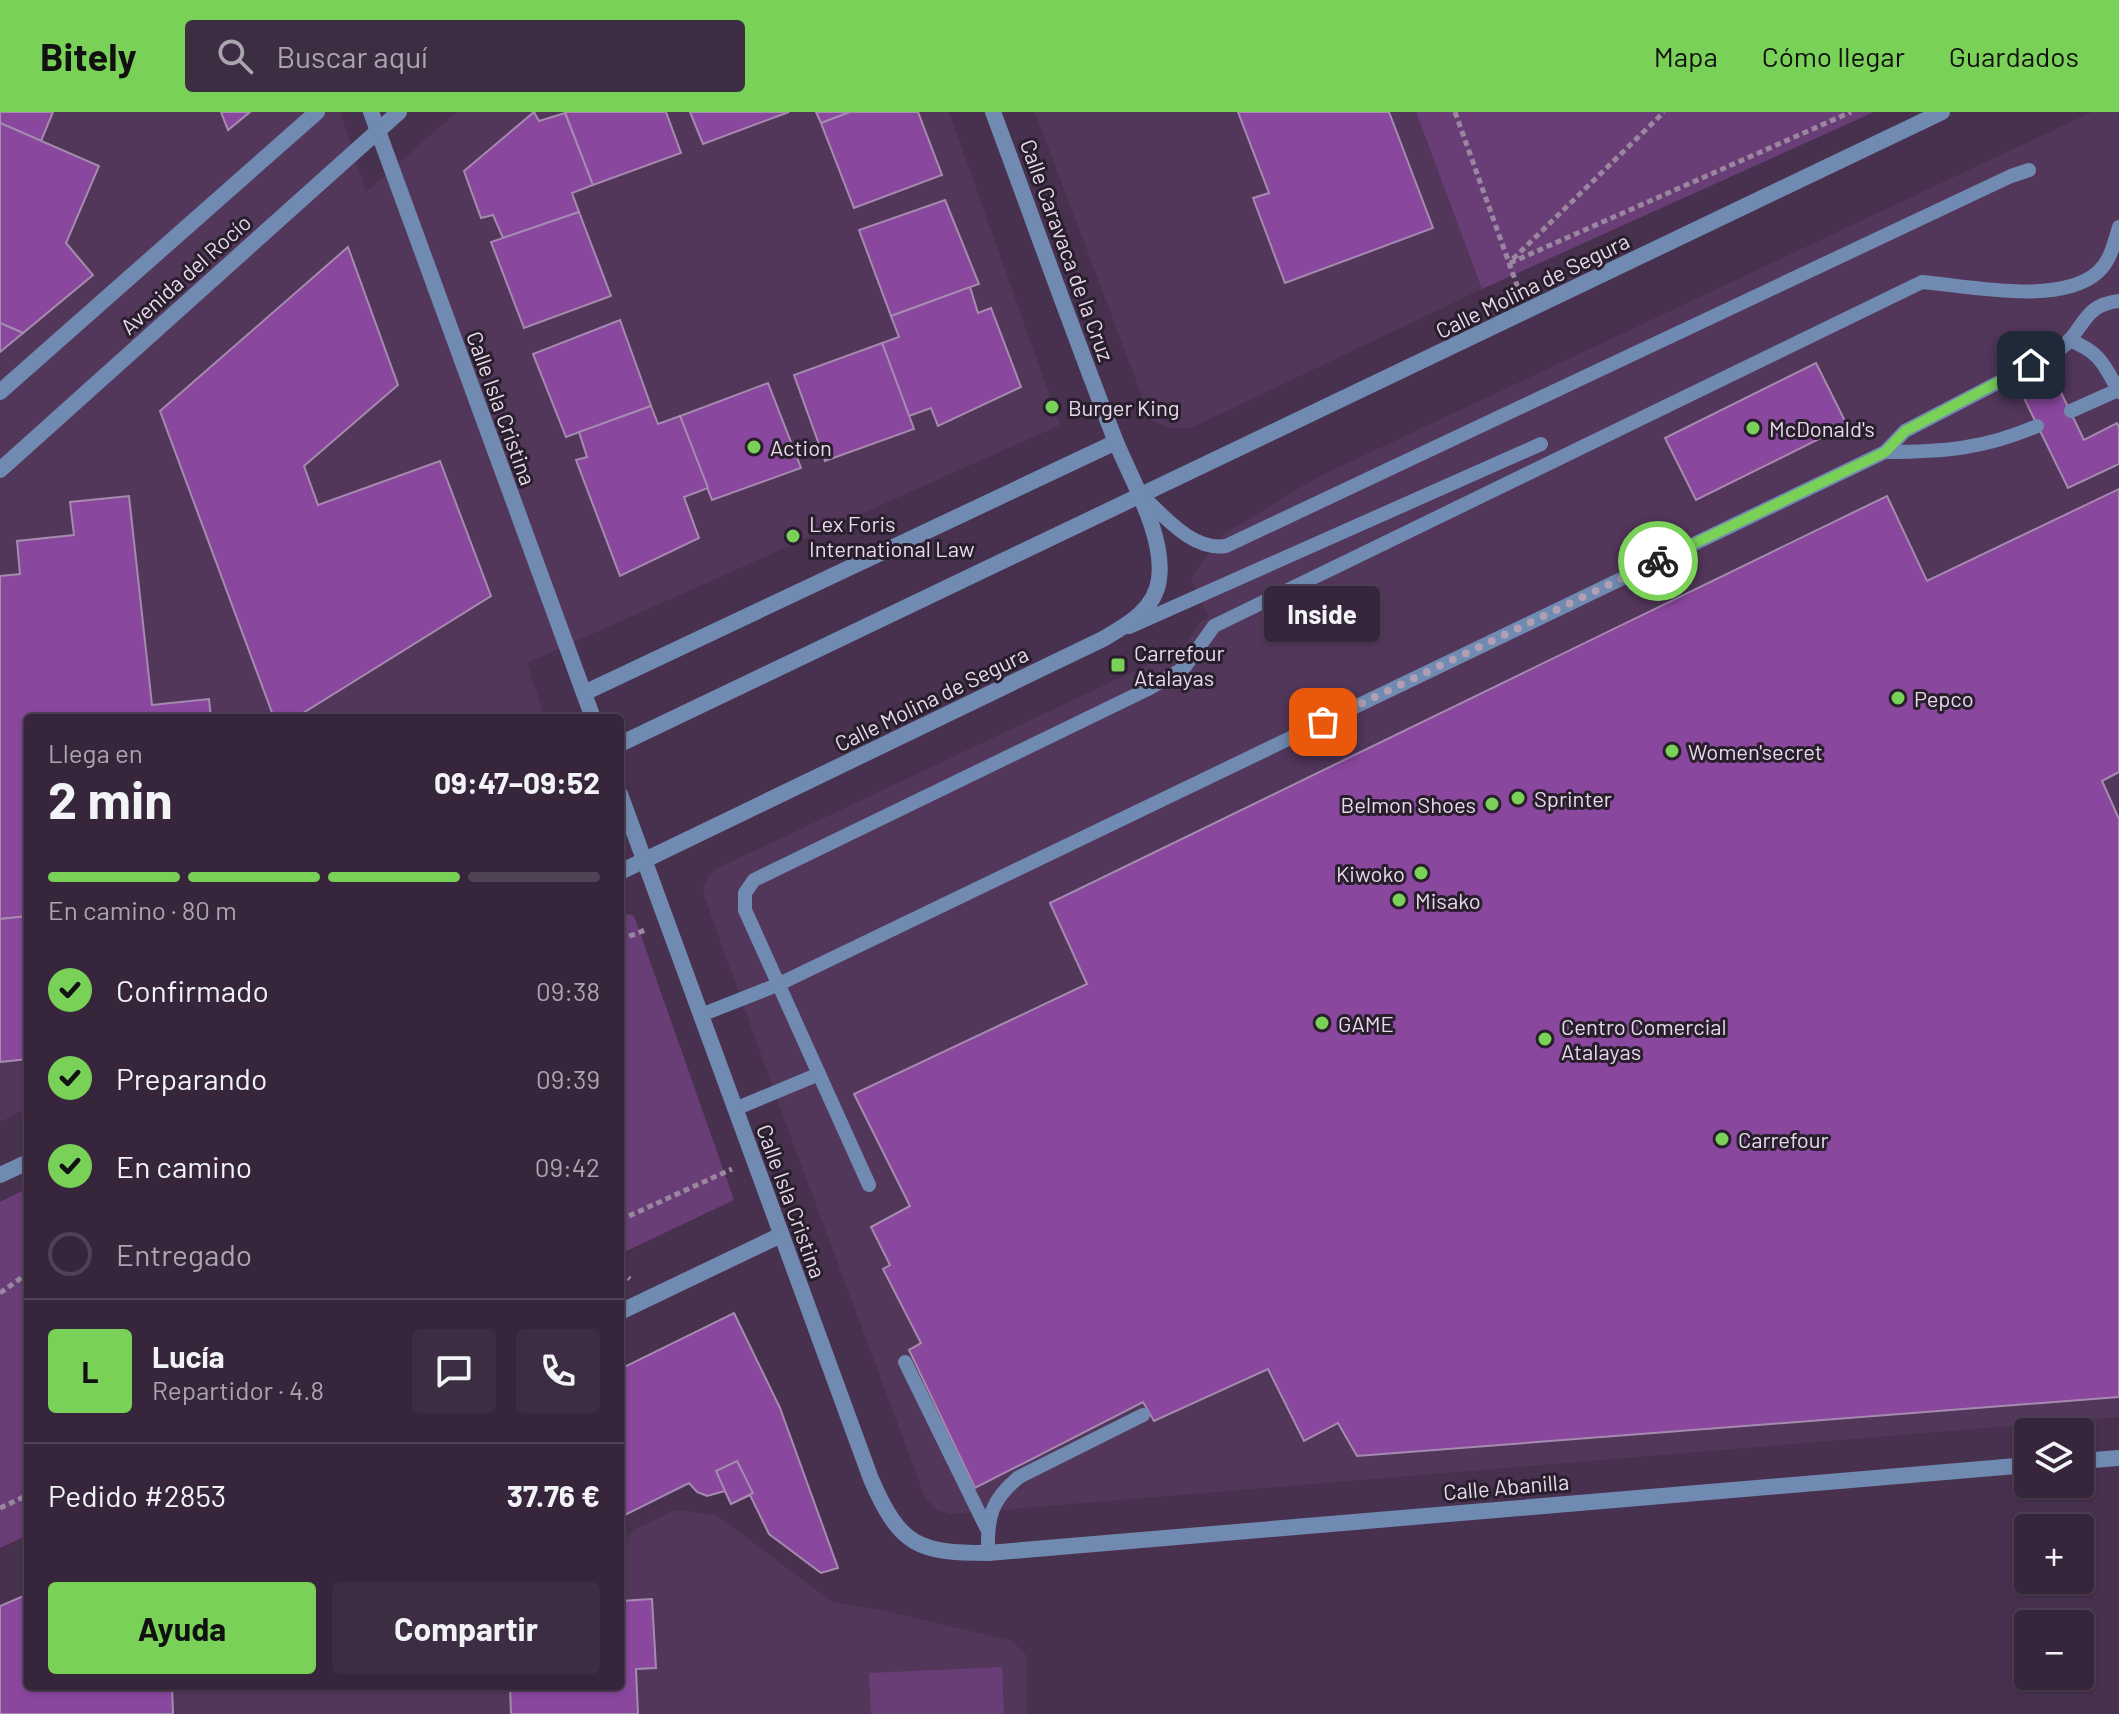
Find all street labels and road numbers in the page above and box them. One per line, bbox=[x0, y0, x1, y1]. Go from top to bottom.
street label: Calle Caravaca de la Cruz bbox=[1016, 135, 1120, 365]
street label: Avenida del Rocío bbox=[114, 209, 256, 339]
street label: Calle Molina de Segura bbox=[1431, 227, 1633, 343]
street label: Calle Isla Cristina bbox=[462, 327, 542, 489]
street label: Calle Molina de Segura bbox=[830, 640, 1032, 756]
street label: Calle Isla Cristina bbox=[752, 1120, 832, 1282]
street label: Calle Abanilla bbox=[1442, 1468, 1570, 1504]

